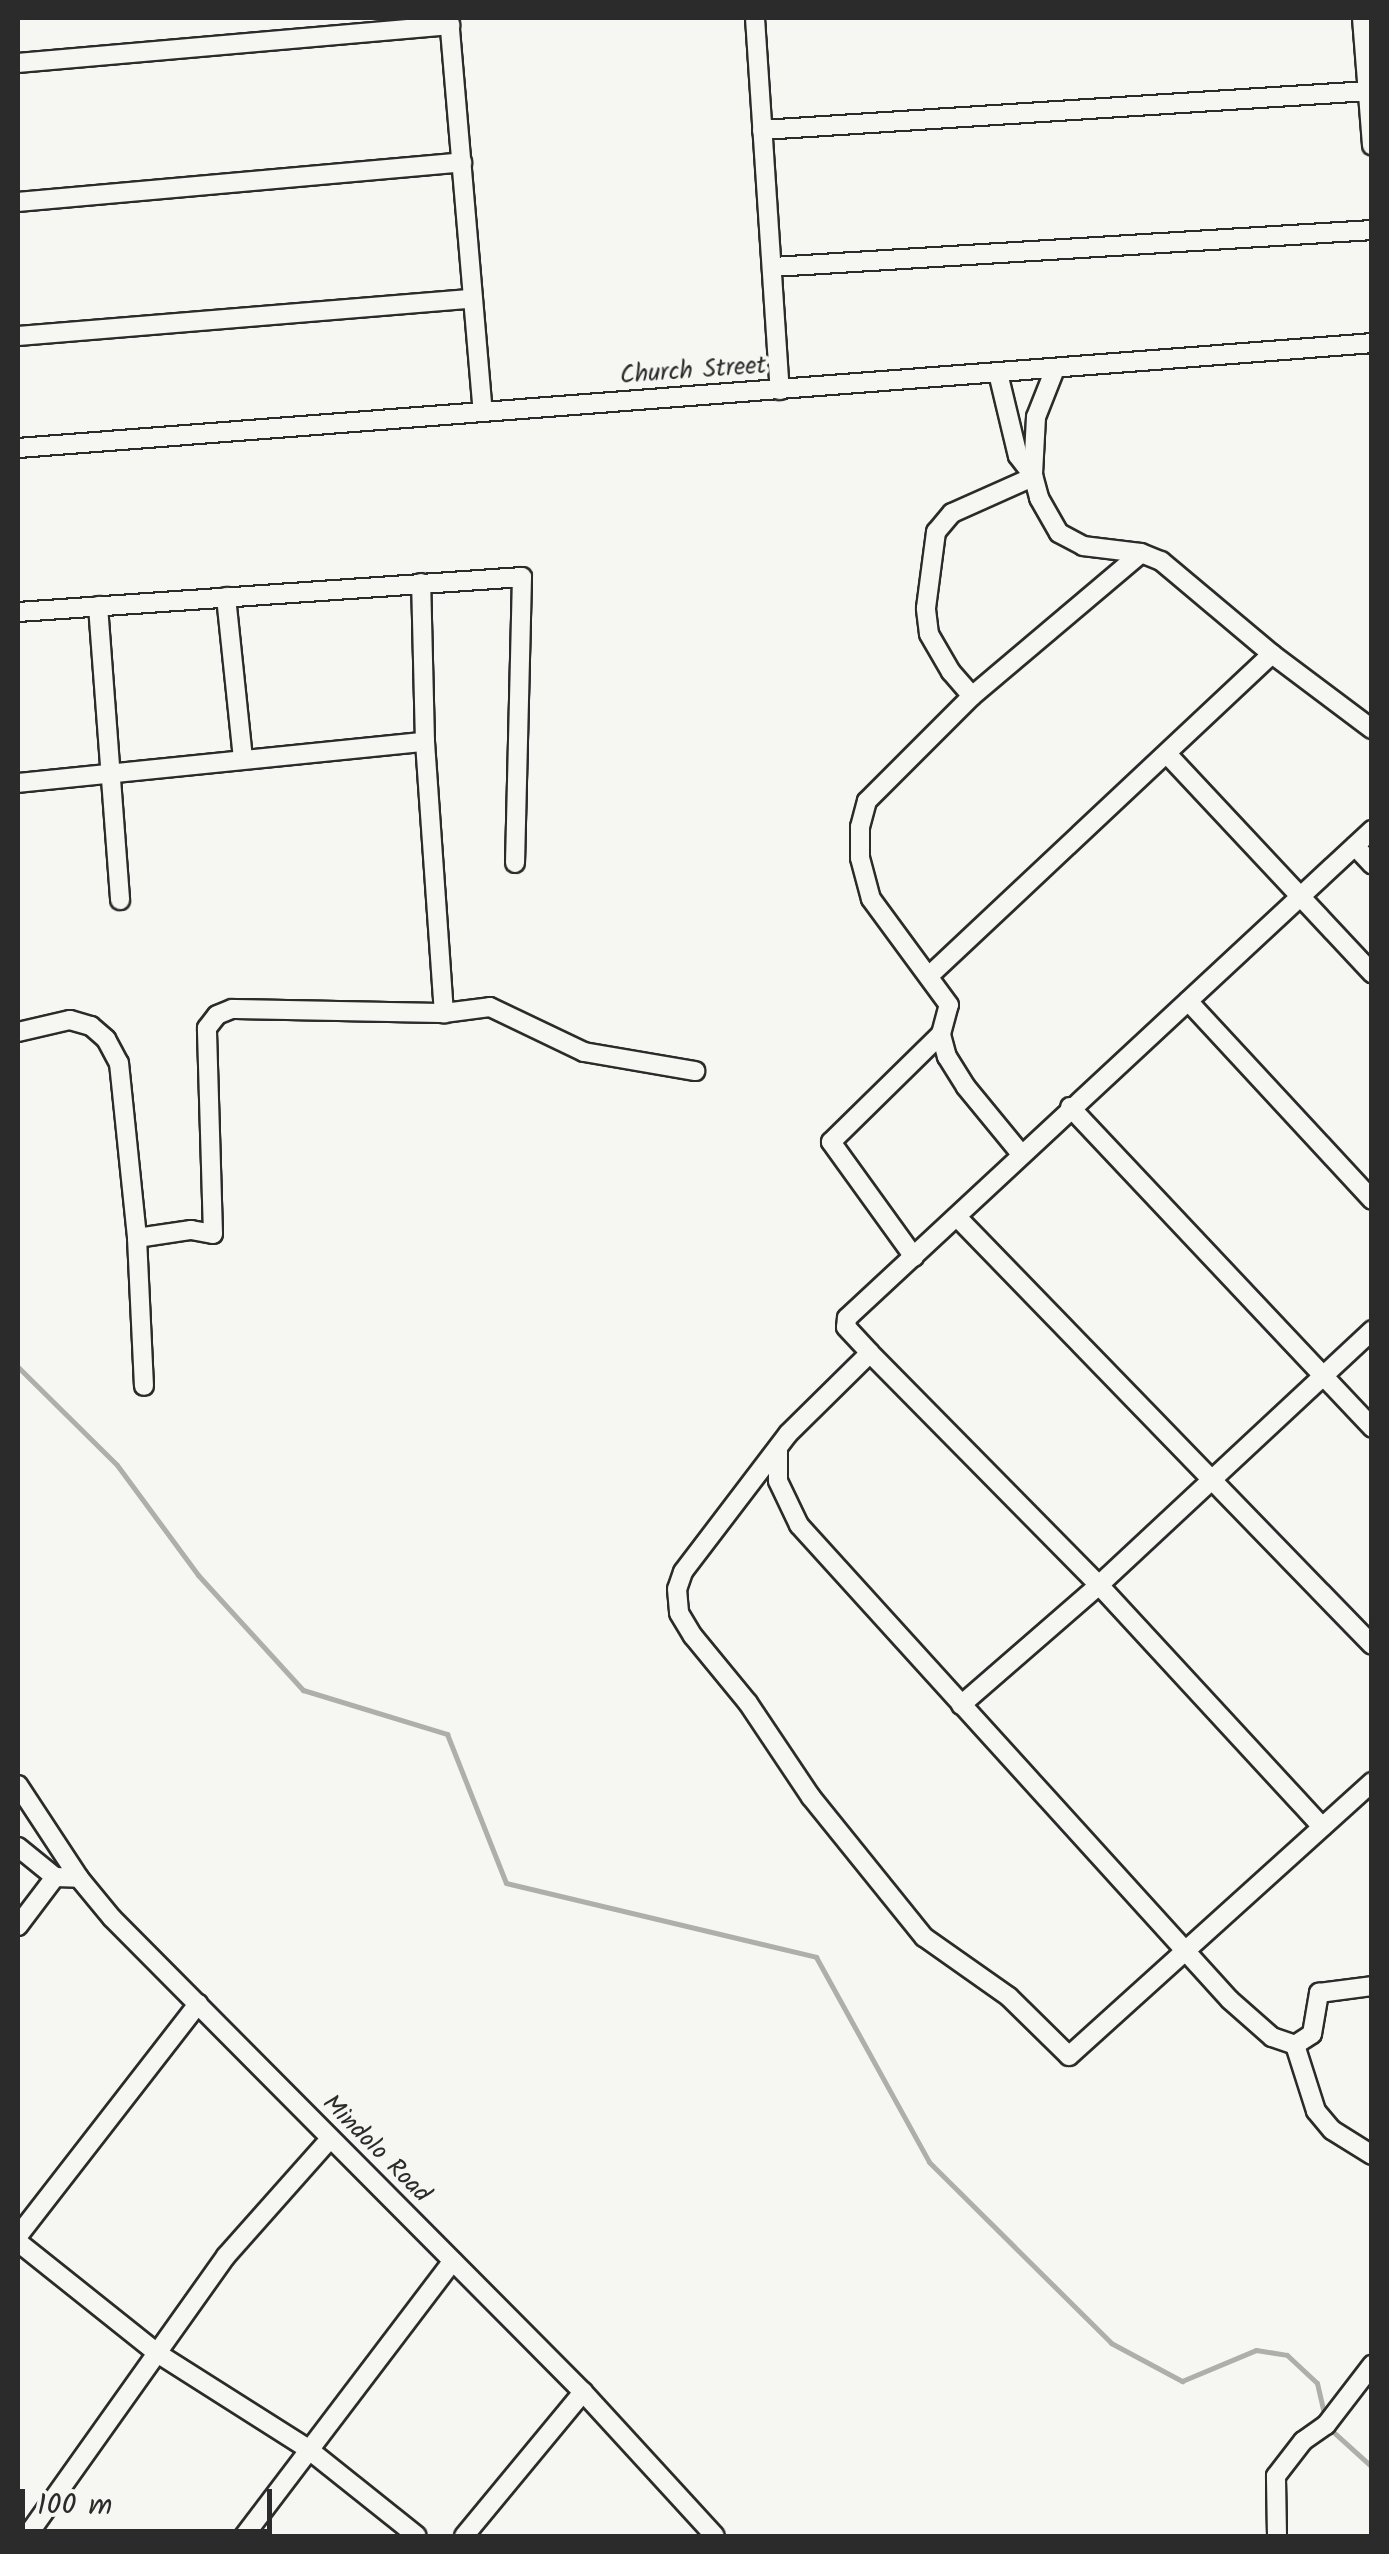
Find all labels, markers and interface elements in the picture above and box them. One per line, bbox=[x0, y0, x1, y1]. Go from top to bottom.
street label: Church Street bbox=[619, 351, 767, 391]
street label: Mindolo Road bbox=[316, 2089, 436, 2209]
scale bar bbox=[25, 2469, 278, 2531]
text: 100 m bbox=[37, 2482, 112, 2530]

